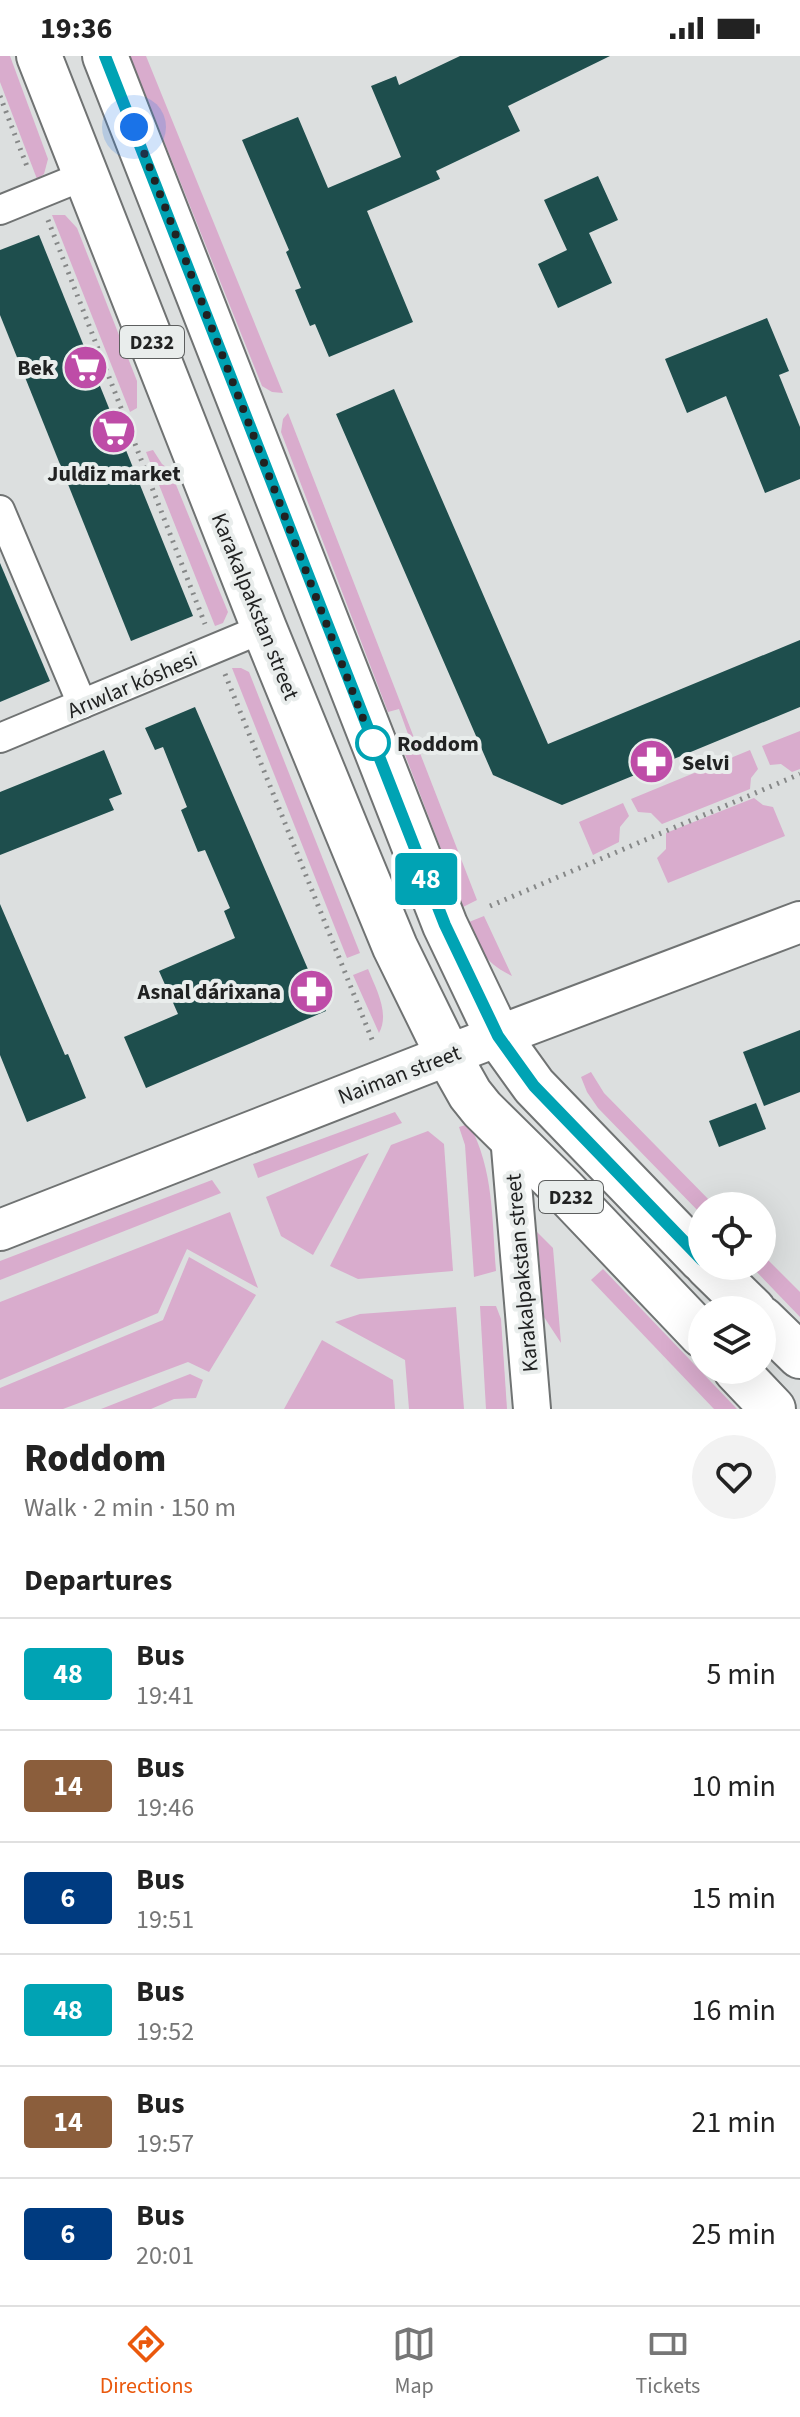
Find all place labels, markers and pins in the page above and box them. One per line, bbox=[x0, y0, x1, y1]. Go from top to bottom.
supermarket icon: Bek bbox=[61, 343, 109, 391]
place label: Bek bbox=[17, 352, 54, 384]
supermarket icon: Juldiz market bbox=[90, 408, 138, 456]
place label: Juldiz market bbox=[47, 458, 181, 490]
marker: Roddom bbox=[356, 726, 390, 760]
place label: Roddom bbox=[397, 728, 479, 760]
pharmacy icon: Selvi bbox=[627, 738, 675, 786]
place label: Selvi bbox=[682, 747, 730, 779]
pharmacy icon: Asnal dárixana bbox=[288, 967, 336, 1015]
place label: Asnal dárixana bbox=[137, 976, 281, 1008]

